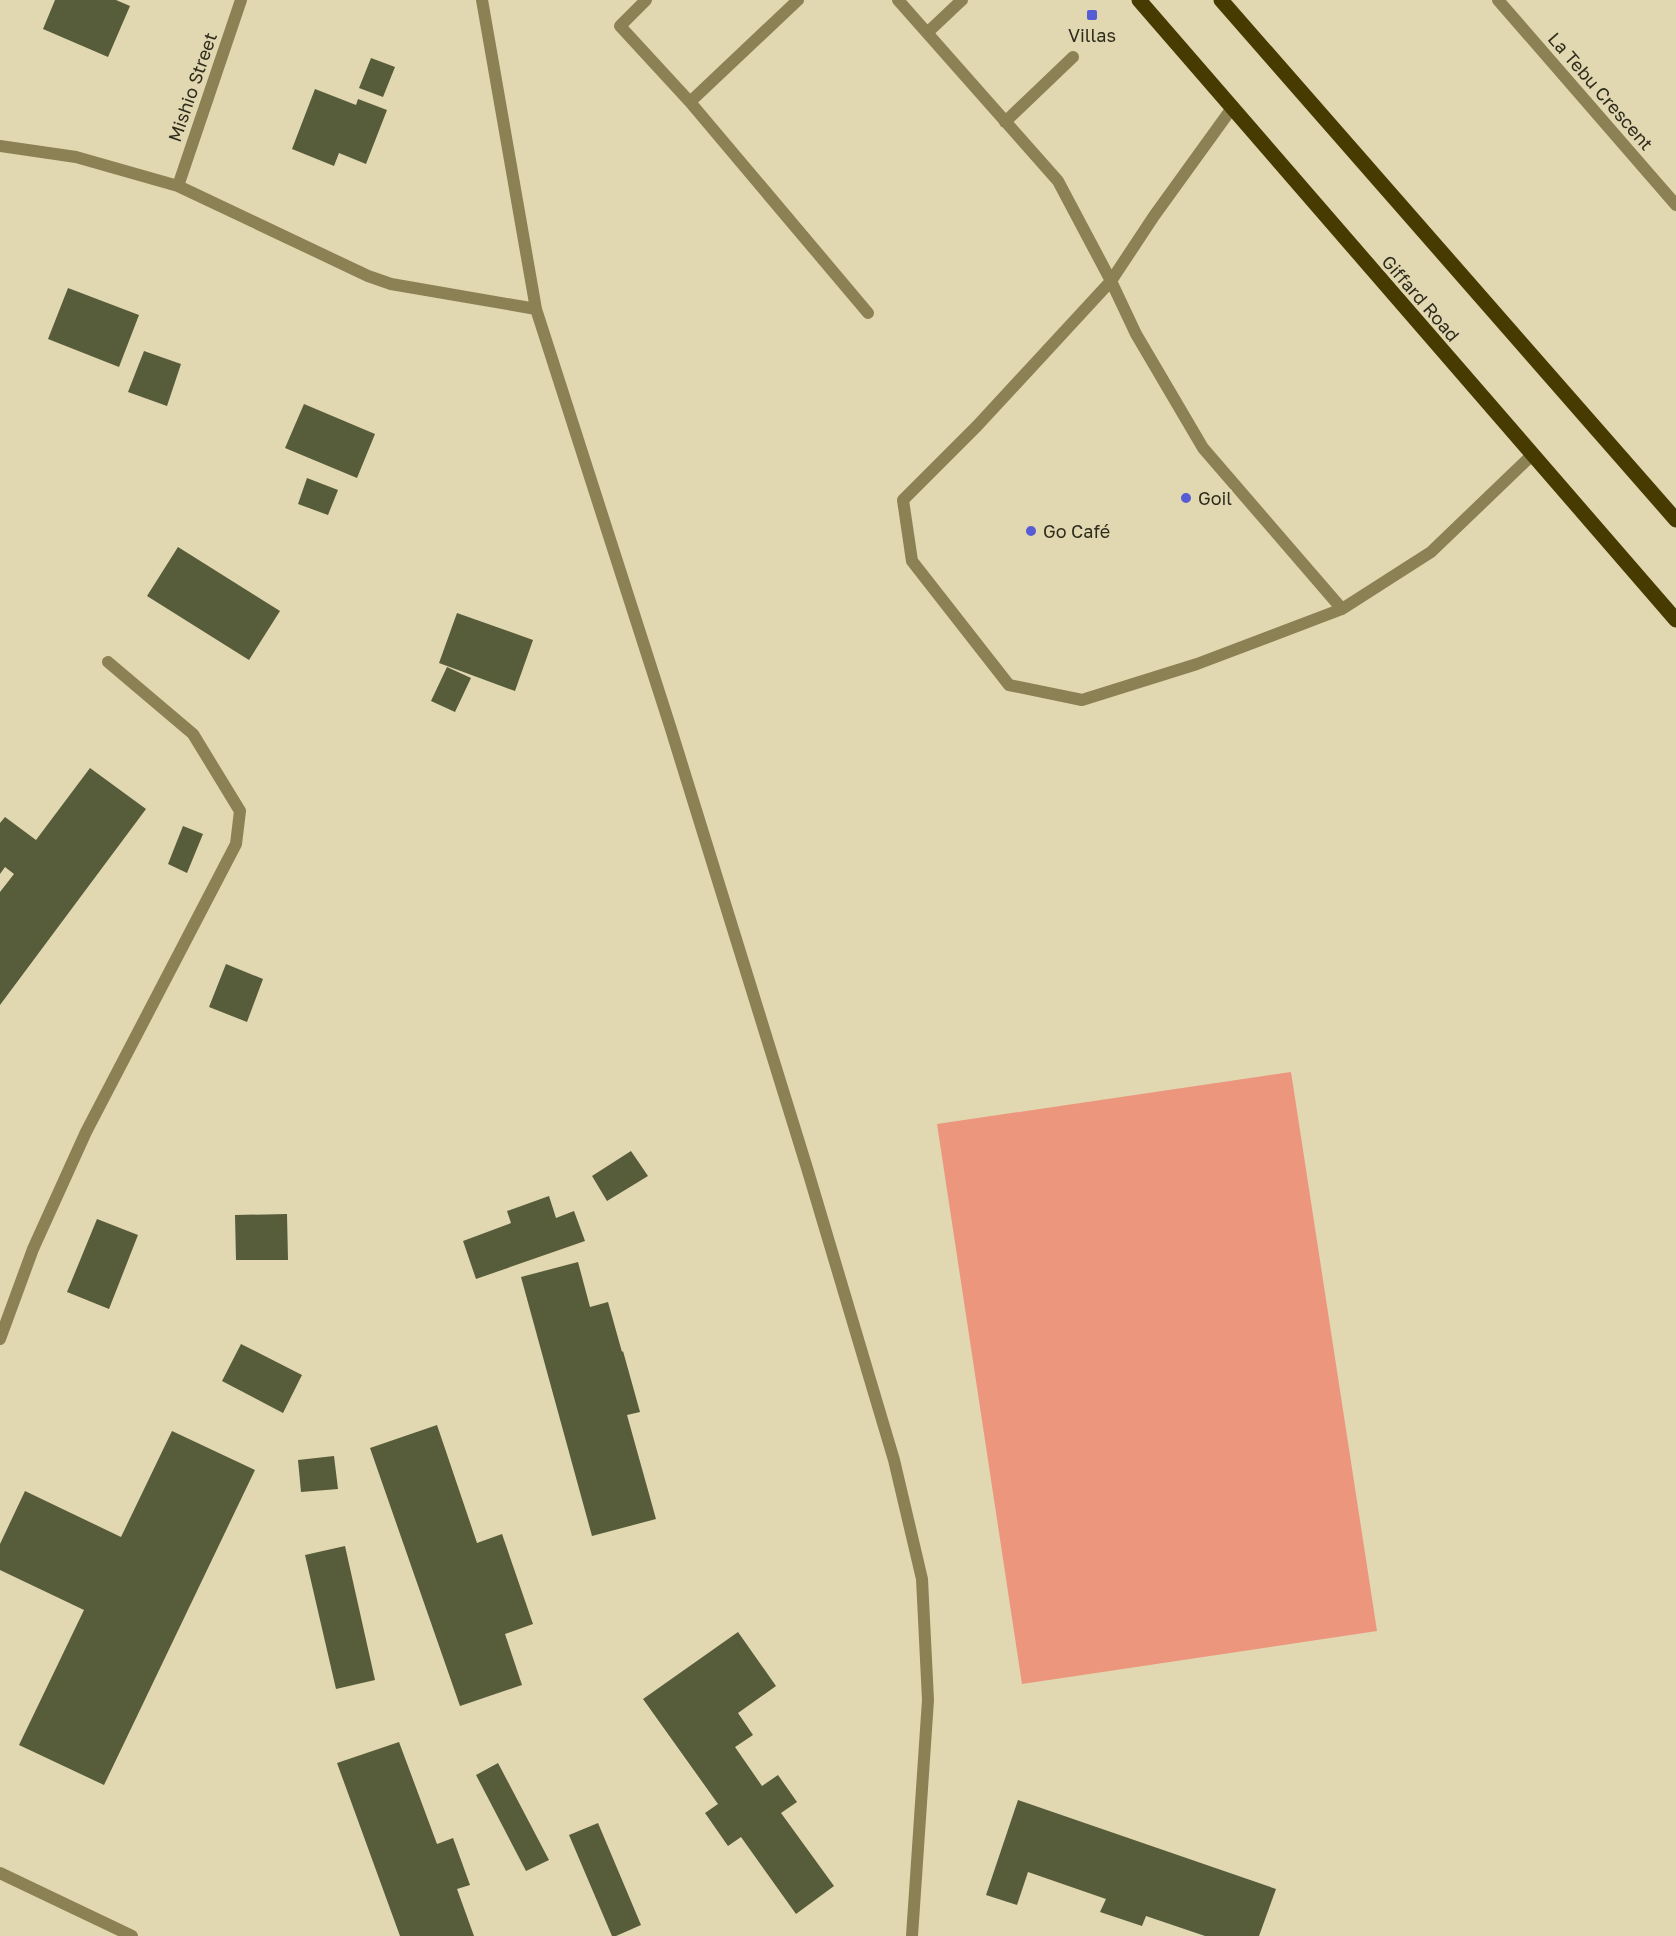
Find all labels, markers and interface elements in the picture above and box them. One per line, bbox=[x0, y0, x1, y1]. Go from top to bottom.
marker: Villas bbox=[1085, 8, 1099, 22]
place label: Villas bbox=[1068, 24, 1116, 46]
street label: La Tebu Crescent bbox=[1544, 28, 1658, 154]
street label: Mishio Street bbox=[163, 29, 221, 145]
street label: Giffard Road bbox=[1378, 250, 1464, 346]
place label: Goil bbox=[1198, 487, 1232, 509]
marker: Goil bbox=[1179, 491, 1193, 505]
place label: Go Café bbox=[1043, 520, 1110, 542]
marker: Go Café bbox=[1024, 524, 1038, 538]

